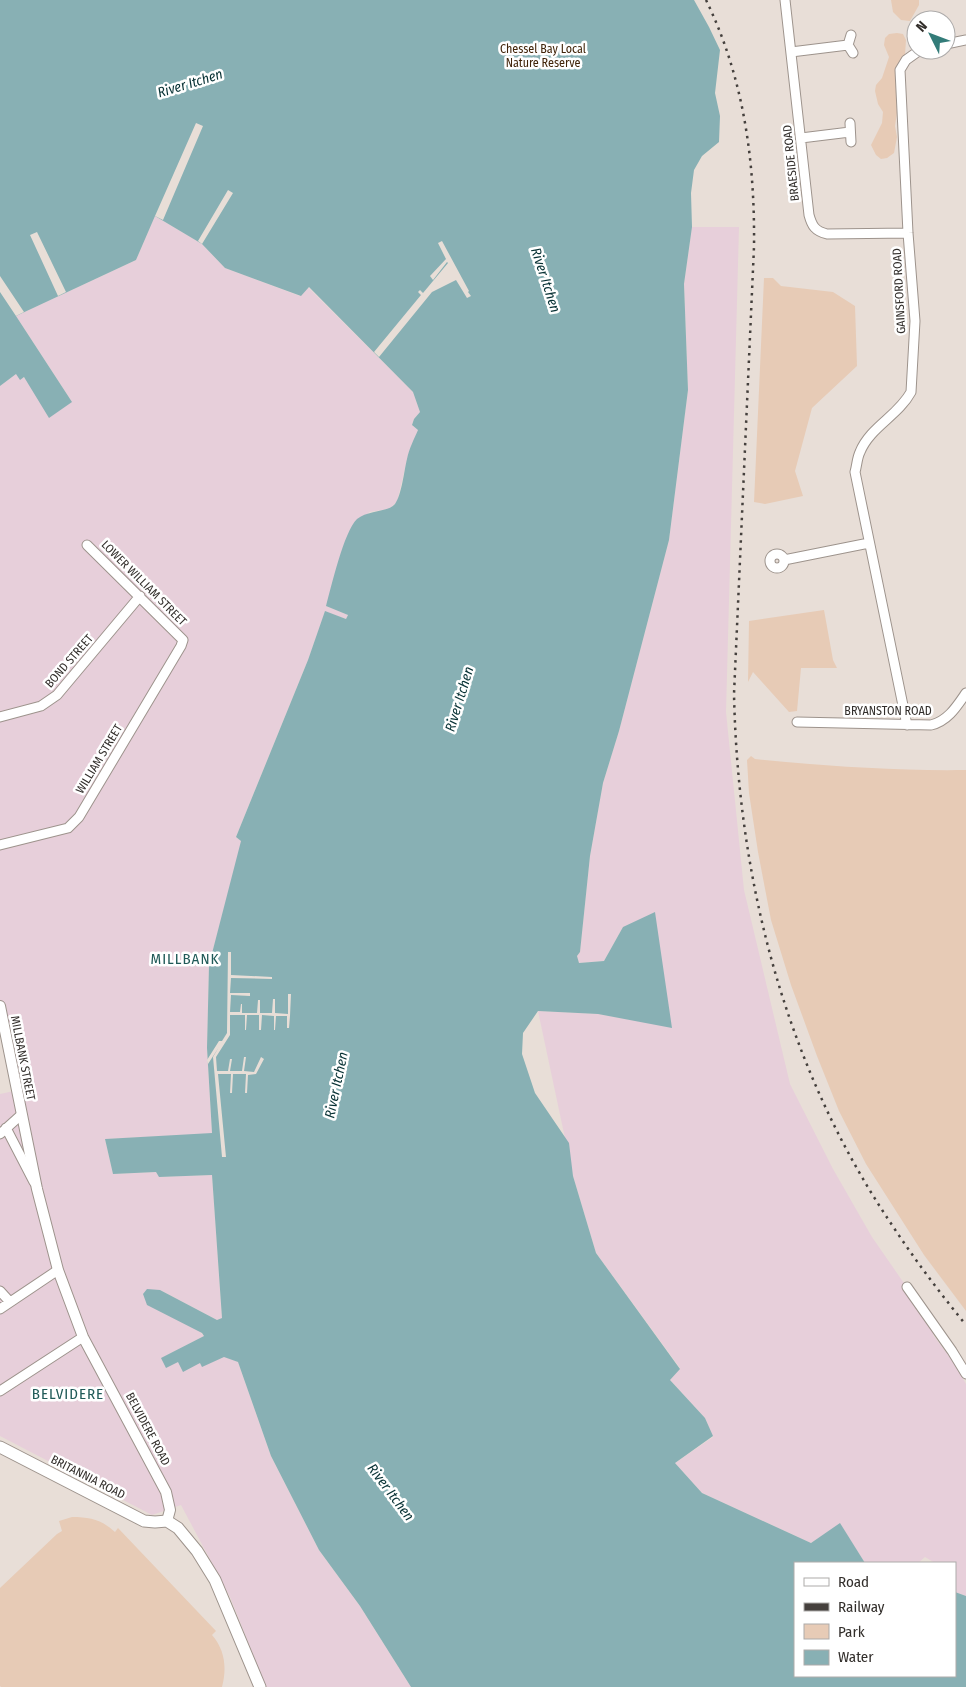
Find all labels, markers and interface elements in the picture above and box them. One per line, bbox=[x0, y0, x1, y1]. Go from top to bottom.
north arrow bbox=[906, 10, 956, 60]
text: N bbox=[913, 18, 931, 35]
park label: Chessel Bay Local Nature Reserve bbox=[500, 42, 586, 70]
water label: River Itchen bbox=[156, 66, 225, 101]
street label: BRAESIDE ROAD bbox=[780, 124, 802, 202]
water label: River Itchen bbox=[527, 246, 564, 315]
street label: GAINSFORD ROAD bbox=[890, 248, 908, 334]
street label: LOWER WILLIAM STREET bbox=[99, 538, 190, 629]
street label: BOND STREET bbox=[42, 631, 96, 690]
water label: River Itchen bbox=[442, 665, 477, 734]
street label: BRYANSTON ROAD bbox=[844, 704, 932, 718]
street label: WILLIAM STREET bbox=[73, 722, 125, 796]
district label: MILLBANK bbox=[151, 950, 219, 968]
street label: MILLBANK STREET bbox=[8, 1014, 38, 1102]
water label: River Itchen bbox=[321, 1050, 352, 1120]
district label: BELVIDERE bbox=[32, 1385, 104, 1403]
street label: BELVIDERE ROAD bbox=[123, 1390, 173, 1468]
street label: BRITANNIA ROAD bbox=[49, 1452, 128, 1502]
water label: River Itchen bbox=[364, 1460, 418, 1524]
legend bbox=[794, 1562, 956, 1677]
text: Road bbox=[838, 1573, 869, 1591]
text: Railway bbox=[838, 1598, 885, 1616]
text: Park bbox=[838, 1623, 865, 1641]
text: Water bbox=[838, 1648, 874, 1666]

